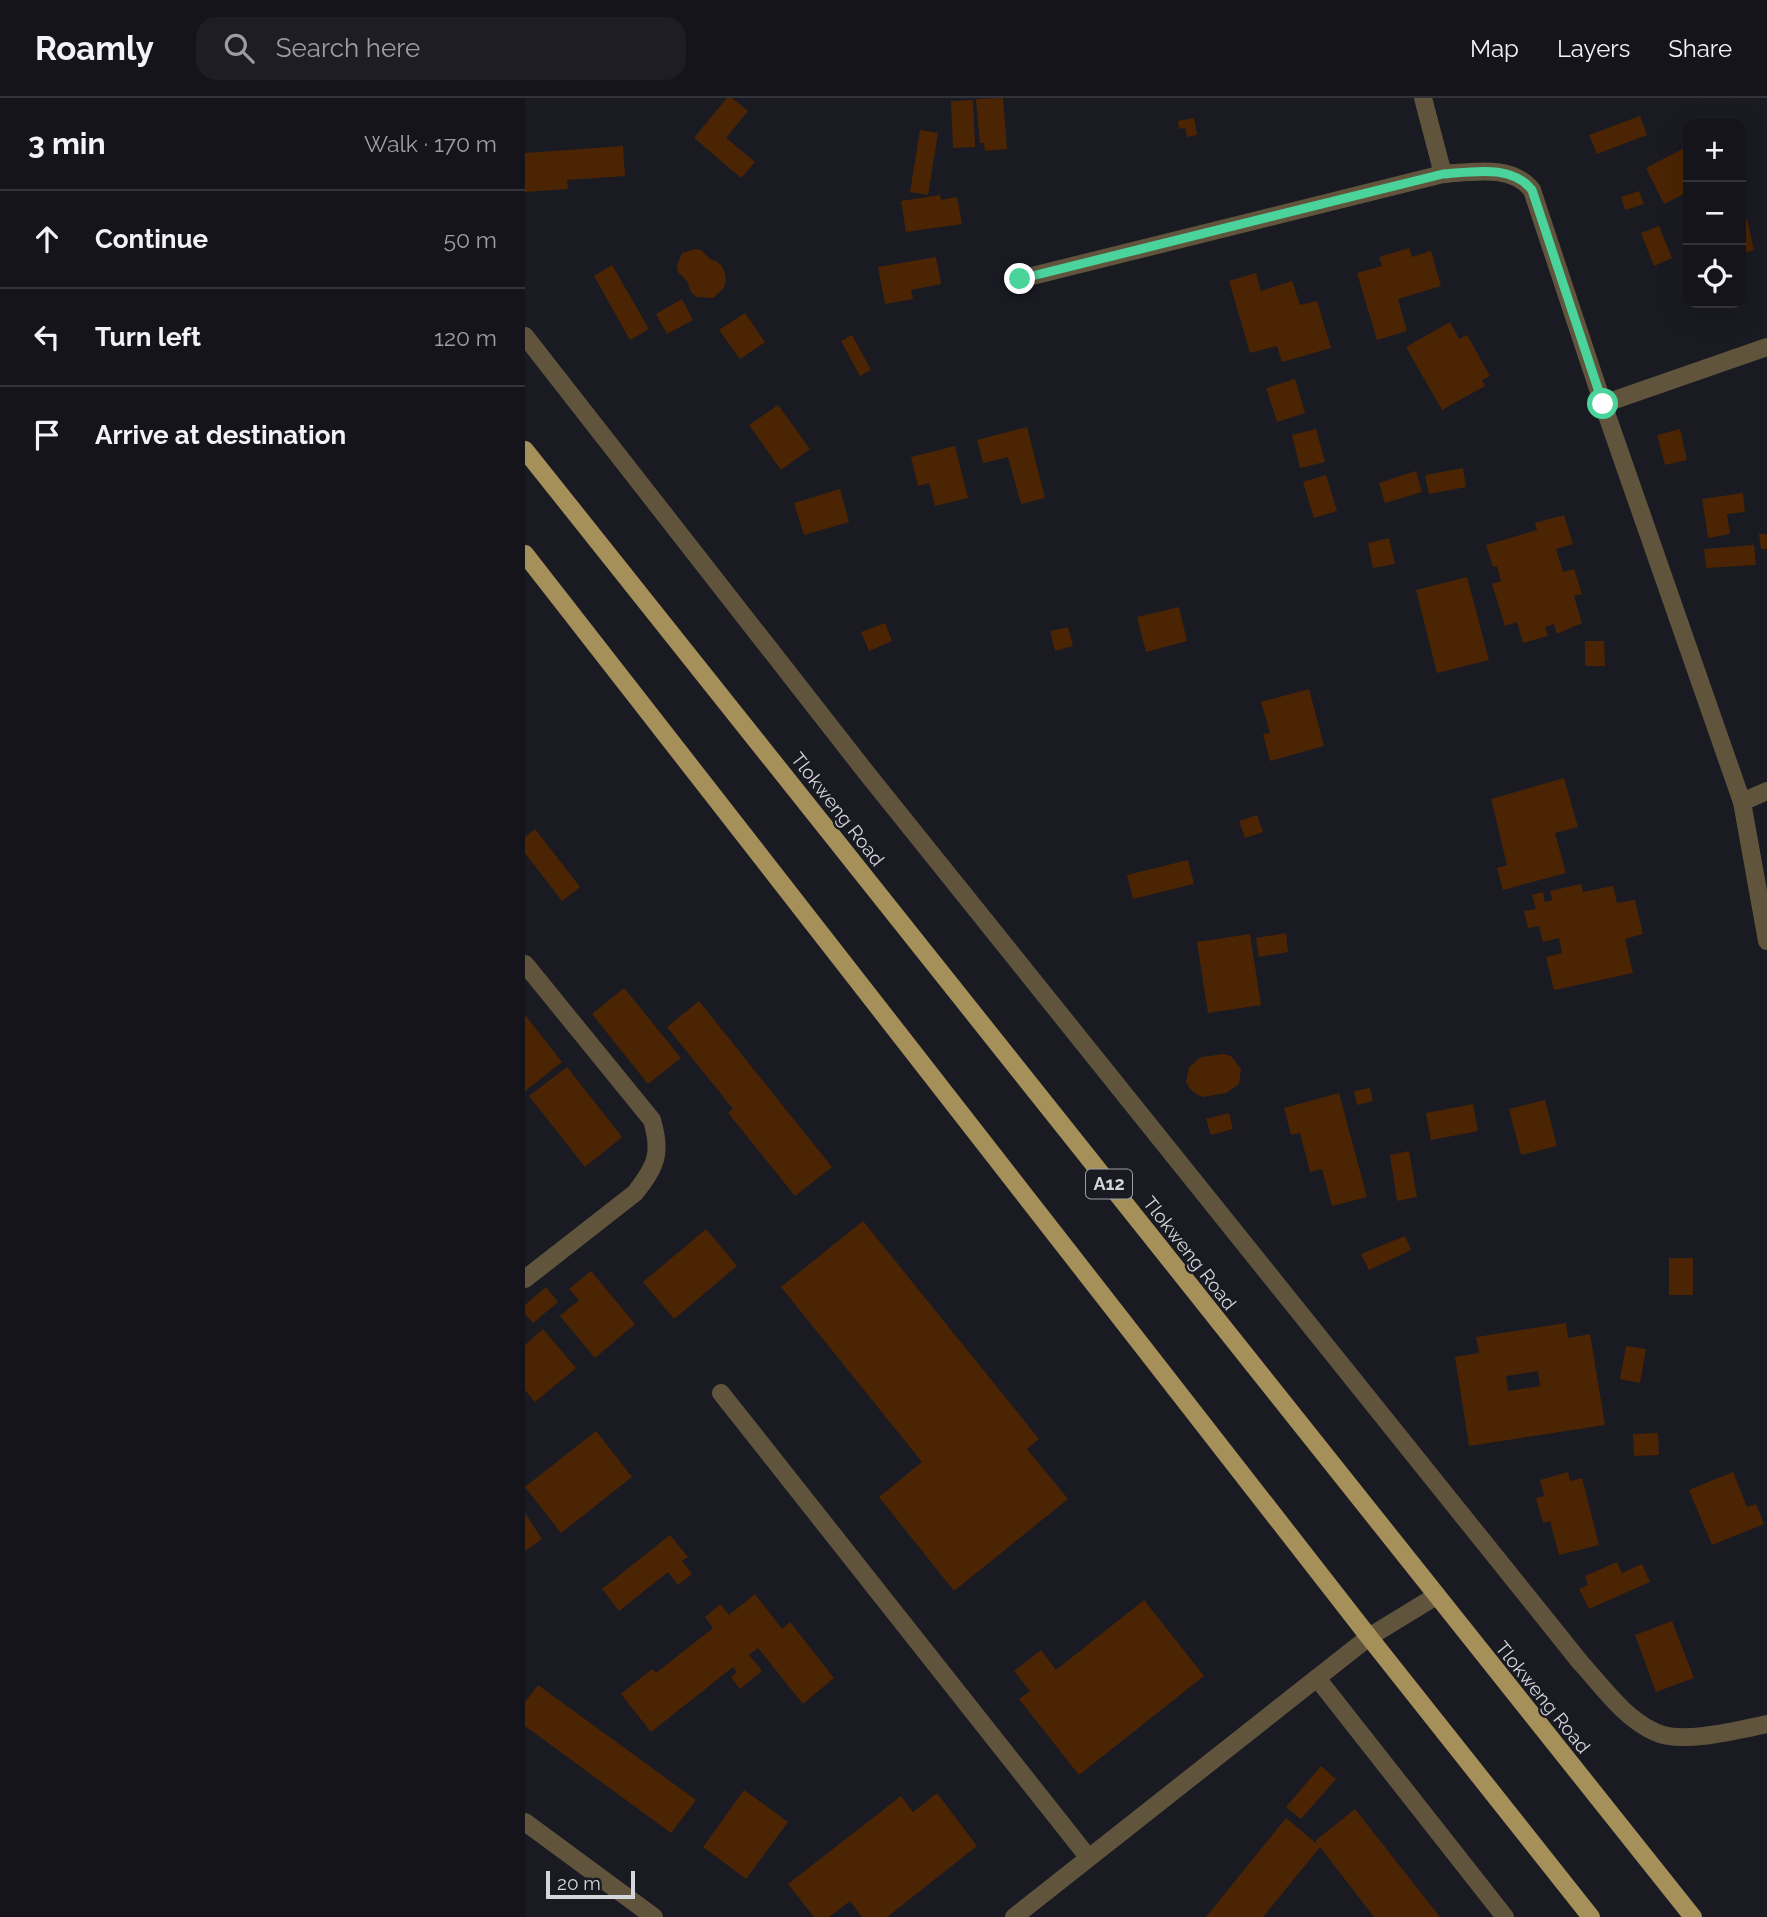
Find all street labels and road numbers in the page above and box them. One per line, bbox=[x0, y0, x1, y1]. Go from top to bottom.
street label: Tlokweng Road bbox=[787, 748, 889, 870]
road number: A12 bbox=[1086, 1170, 1132, 1198]
street label: Tlokweng Road bbox=[1139, 1192, 1241, 1314]
street label: Tlokweng Road bbox=[1491, 1637, 1595, 1757]

